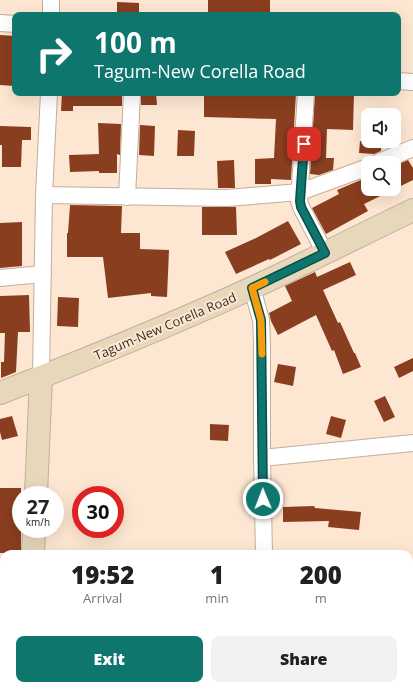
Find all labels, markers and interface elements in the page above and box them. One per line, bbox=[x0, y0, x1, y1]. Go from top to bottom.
text: 100 m bbox=[94, 23, 177, 61]
icon: right bbox=[28, 28, 80, 80]
text: Tagum-New Corella Road bbox=[94, 59, 306, 83]
map controls bbox=[361, 108, 401, 196]
button: sound bbox=[361, 108, 401, 148]
pin bbox=[287, 127, 321, 161]
icon: arrive bbox=[293, 133, 315, 155]
button: search bbox=[361, 156, 401, 196]
street label: Tagum-New Corella Road bbox=[91, 288, 239, 364]
position arrow bbox=[242, 478, 284, 520]
speed limit sign: 30 bbox=[72, 486, 124, 538]
text: 27 bbox=[27, 493, 49, 520]
text: km/h bbox=[26, 515, 50, 529]
text: 19:52 bbox=[71, 558, 134, 591]
text: 1 bbox=[210, 558, 224, 591]
text: 200 bbox=[300, 558, 342, 591]
text: Arrival bbox=[83, 589, 122, 607]
text: min bbox=[205, 589, 229, 607]
text: m bbox=[315, 589, 327, 607]
button: Exit bbox=[16, 636, 203, 682]
button: Share bbox=[211, 636, 397, 682]

